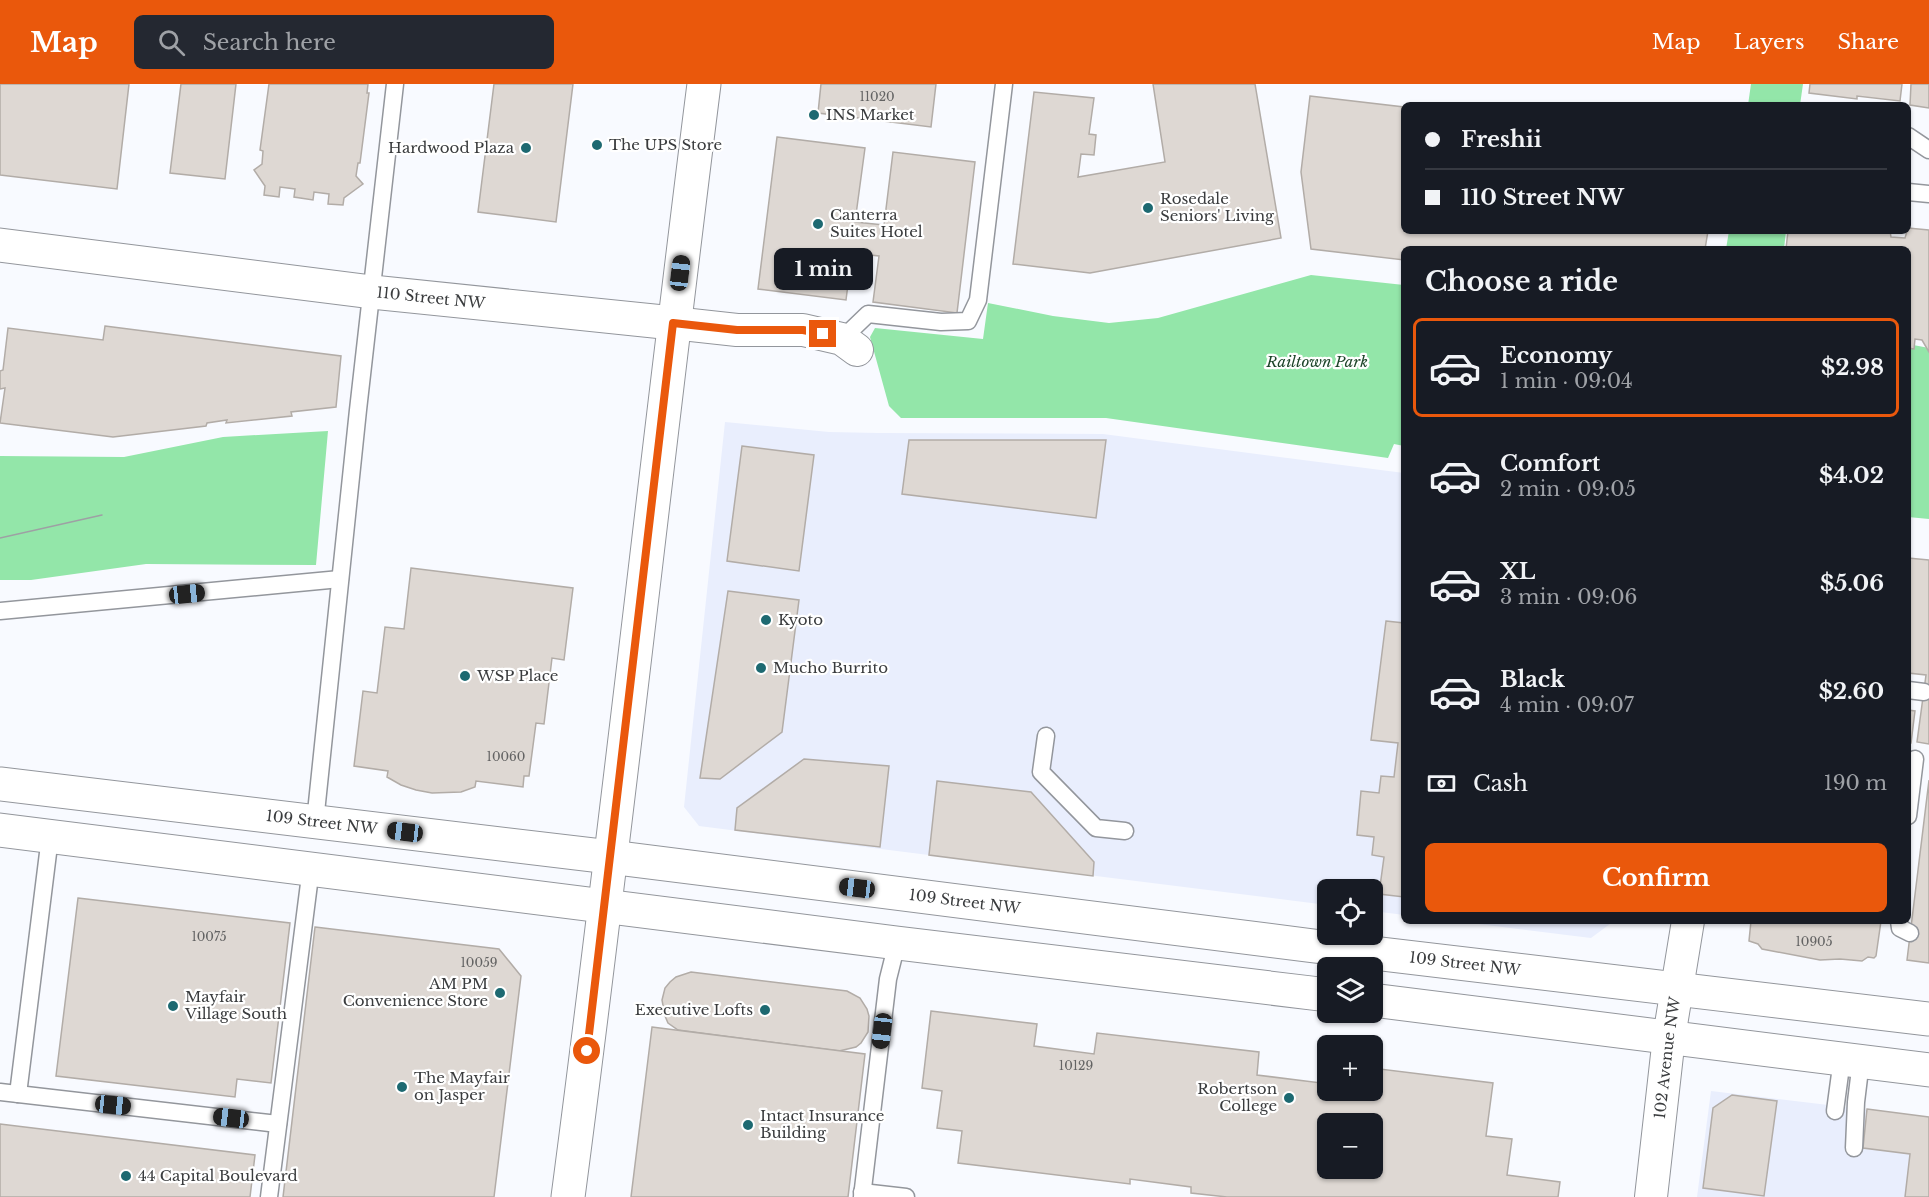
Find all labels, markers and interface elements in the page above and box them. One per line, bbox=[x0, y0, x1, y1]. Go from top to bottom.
search box bbox=[134, 15, 554, 69]
text: Map bbox=[30, 25, 98, 60]
icon: search bbox=[155, 26, 188, 59]
text: Search here bbox=[203, 29, 336, 56]
text: Map bbox=[1652, 29, 1701, 55]
text: Layers bbox=[1734, 29, 1805, 55]
text: Share bbox=[1838, 29, 1899, 55]
house number: 11020 bbox=[859, 89, 895, 104]
place label: INS Market bbox=[826, 105, 915, 124]
marker: INS Market bbox=[807, 108, 821, 122]
text: Freshii bbox=[1461, 126, 1542, 153]
place label: The UPS Store bbox=[609, 135, 722, 154]
place label: Hardwood Plaza bbox=[388, 138, 515, 157]
marker: The UPS Store bbox=[590, 138, 604, 152]
marker: Hardwood Plaza bbox=[519, 141, 533, 155]
text: 110 Street NW bbox=[1461, 184, 1624, 211]
place label: Rosedale Seniors' Living bbox=[1160, 189, 1275, 225]
marker: Rosedale Seniors' Living bbox=[1141, 201, 1155, 215]
place label: Canterra Suites Hotel bbox=[830, 205, 923, 241]
marker: Canterra Suites Hotel bbox=[811, 217, 825, 231]
callout: 1 min bbox=[774, 247, 872, 289]
car bbox=[669, 254, 691, 292]
text: 1 min bbox=[795, 257, 852, 281]
text: Choose a ride bbox=[1425, 265, 1618, 298]
street label: 110 Street NW bbox=[376, 283, 486, 313]
route end bbox=[809, 320, 836, 347]
icon: car bbox=[1428, 341, 1482, 395]
text: Economy bbox=[1500, 342, 1612, 369]
park label: Railtown Park bbox=[1265, 352, 1368, 371]
text: $2.98 bbox=[1821, 354, 1884, 381]
text: 1 min · 09:04 bbox=[1500, 369, 1633, 393]
icon: car bbox=[1428, 449, 1482, 503]
text: Comfort bbox=[1500, 450, 1600, 477]
text: $4.02 bbox=[1819, 462, 1884, 489]
text: 2 min · 09:05 bbox=[1500, 477, 1636, 501]
icon: car bbox=[1428, 557, 1482, 611]
text: XL bbox=[1500, 558, 1535, 585]
text: $5.06 bbox=[1820, 570, 1884, 597]
car bbox=[168, 583, 206, 605]
text: 3 min · 09:06 bbox=[1500, 585, 1637, 609]
place label: Kyoto bbox=[778, 610, 823, 629]
marker: Kyoto bbox=[759, 613, 773, 627]
place label: Mucho Burrito bbox=[773, 658, 888, 677]
marker: Mucho Burrito bbox=[754, 661, 768, 675]
icon: car bbox=[1428, 665, 1482, 719]
place label: WSP Place bbox=[476, 666, 558, 685]
text: Black bbox=[1500, 666, 1565, 693]
marker: WSP Place bbox=[458, 669, 472, 683]
text: $2.60 bbox=[1819, 678, 1884, 705]
text: 4 min · 09:07 bbox=[1500, 693, 1634, 717]
house number: 10060 bbox=[487, 749, 525, 764]
icon: cash bbox=[1425, 767, 1458, 800]
text: Cash bbox=[1473, 770, 1528, 797]
text: 190 m bbox=[1824, 771, 1887, 795]
street label: 109 Street NW bbox=[265, 806, 379, 838]
car bbox=[386, 821, 424, 843]
button: Confirm bbox=[1425, 843, 1887, 912]
car bbox=[838, 877, 876, 899]
map controls bbox=[1317, 879, 1383, 1179]
button: locate bbox=[1317, 879, 1383, 945]
street label: 109 Street NW bbox=[908, 885, 1022, 918]
house number: 10075 bbox=[191, 929, 227, 944]
house number: 10905 bbox=[1795, 934, 1833, 949]
street label: 109 Street NW bbox=[1408, 947, 1522, 980]
house number: 10059 bbox=[460, 955, 498, 970]
button: layers bbox=[1317, 957, 1383, 1023]
place label: AM PM Convenience Store bbox=[343, 974, 488, 1010]
marker: AM PM Convenience Store bbox=[493, 986, 507, 1000]
place label: Mayfair Village South bbox=[184, 987, 287, 1023]
street label: 102 Avenue NW bbox=[1650, 995, 1684, 1120]
marker: Mayfair Village South bbox=[166, 999, 180, 1013]
place label: Executive Lofts bbox=[635, 1000, 753, 1019]
marker: Executive Lofts bbox=[758, 1003, 772, 1017]
car bbox=[871, 1012, 893, 1050]
button: + bbox=[1317, 1035, 1383, 1101]
route start bbox=[573, 1037, 600, 1064]
house number: 10129 bbox=[1059, 1058, 1093, 1073]
place label: The Mayfair on Jasper bbox=[414, 1068, 511, 1104]
place label: Robertson College bbox=[1197, 1079, 1277, 1115]
marker: The Mayfair on Jasper bbox=[395, 1080, 409, 1094]
marker: Robertson College bbox=[1282, 1091, 1296, 1105]
car bbox=[94, 1094, 132, 1116]
place label: Intact Insurance Building bbox=[760, 1106, 884, 1142]
car bbox=[212, 1107, 250, 1129]
button: − bbox=[1317, 1113, 1383, 1179]
marker: Intact Insurance Building bbox=[741, 1118, 755, 1132]
place label: 44 Capital Boulevard bbox=[138, 1166, 298, 1185]
marker: 44 Capital Boulevard bbox=[119, 1169, 133, 1183]

